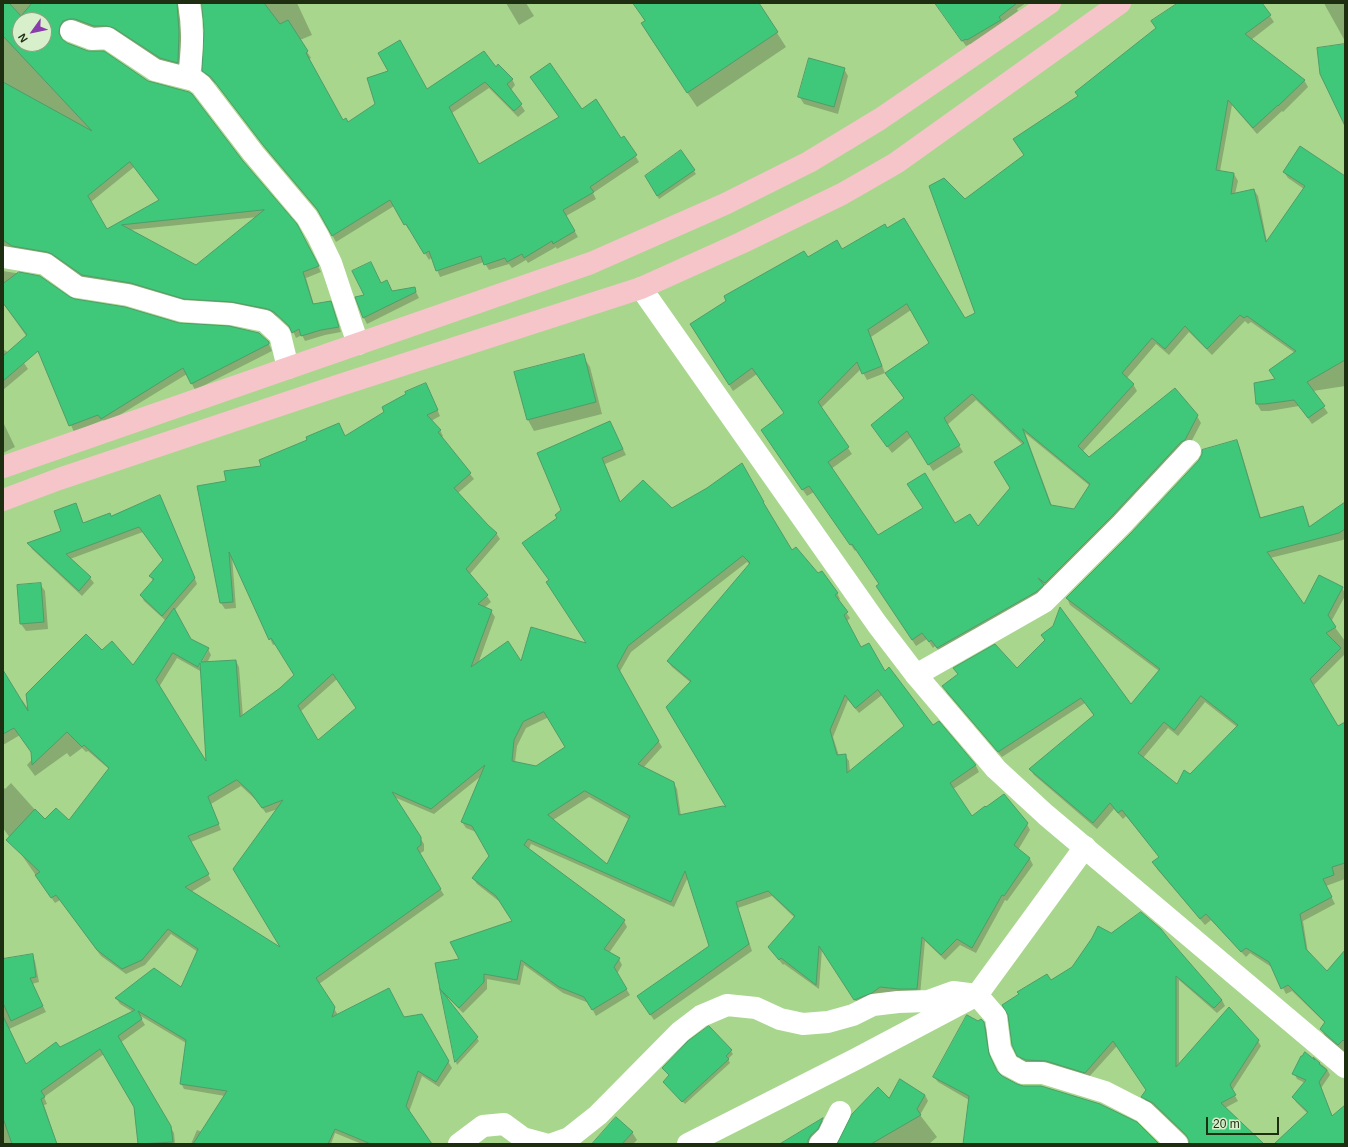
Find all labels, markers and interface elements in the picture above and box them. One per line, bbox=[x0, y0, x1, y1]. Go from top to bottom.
north arrow bbox=[12, 12, 52, 52]
text: N bbox=[16, 31, 30, 45]
scale bar bbox=[1208, 1109, 1281, 1135]
text: 20 m bbox=[1213, 1117, 1240, 1131]

